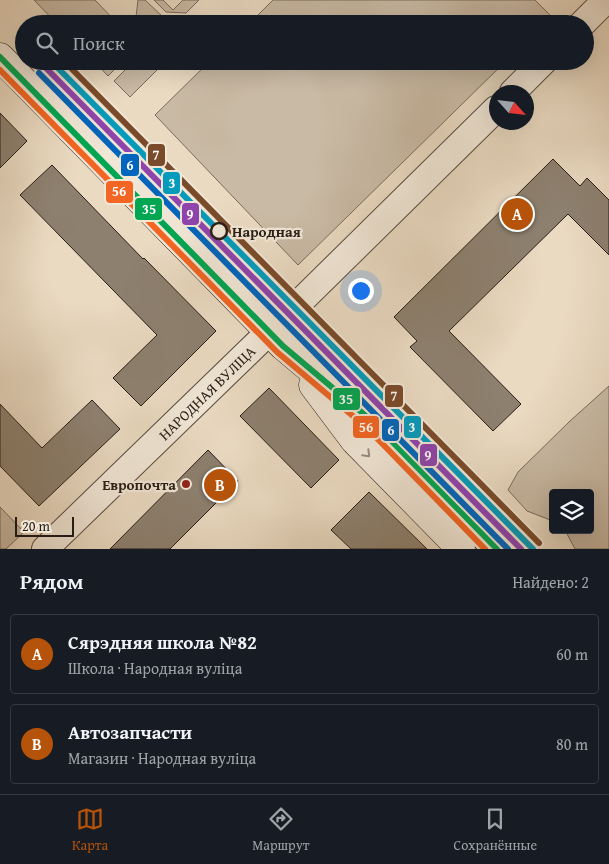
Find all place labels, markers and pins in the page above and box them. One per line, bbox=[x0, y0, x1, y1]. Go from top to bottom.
pin: A bbox=[501, 195, 533, 233]
place label: Народная bbox=[232, 221, 301, 242]
marker: Народная bbox=[210, 222, 228, 240]
pin: B bbox=[204, 466, 236, 504]
place label: Европочта bbox=[102, 474, 176, 495]
marker: Европочта bbox=[180, 478, 192, 490]

